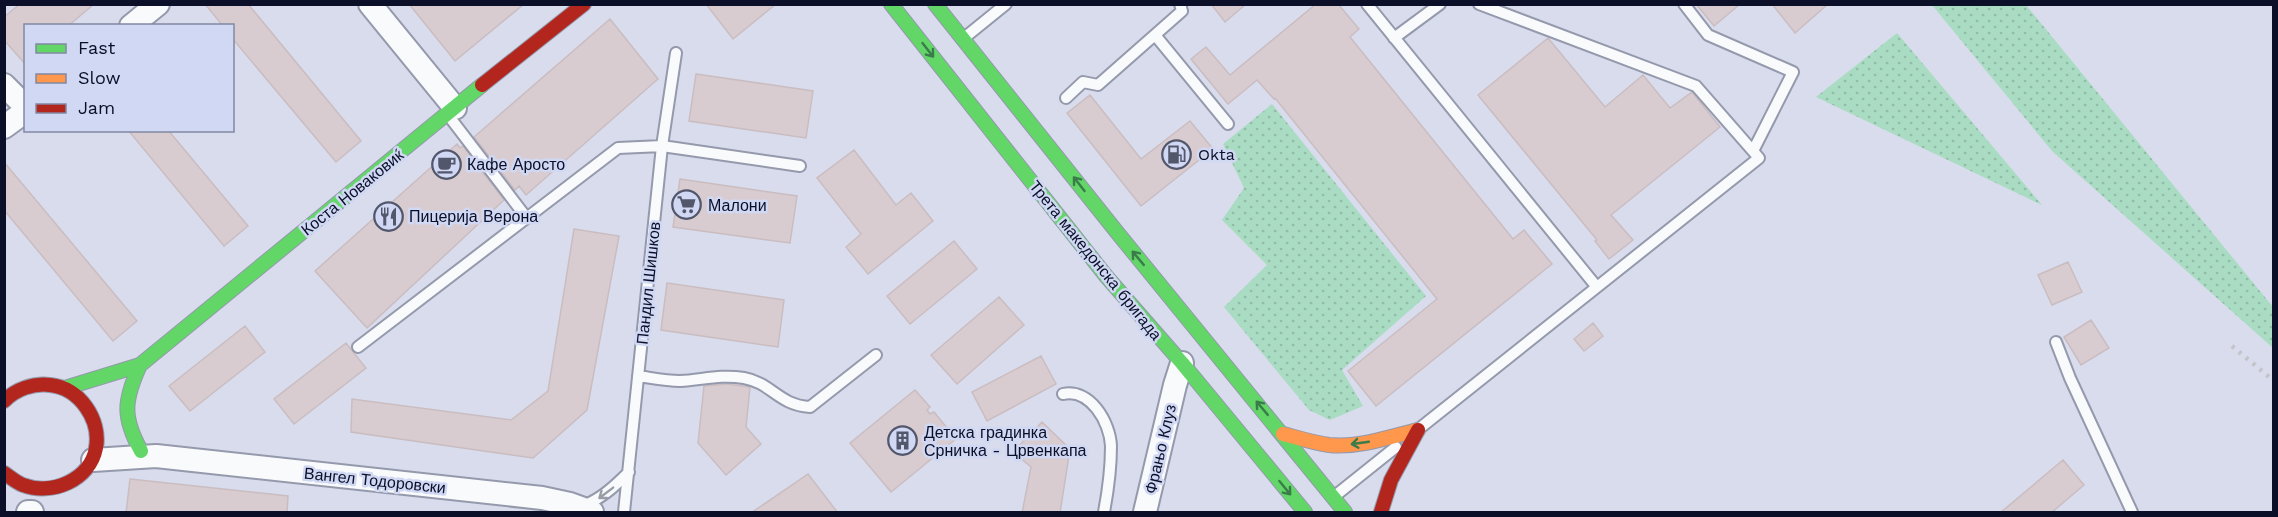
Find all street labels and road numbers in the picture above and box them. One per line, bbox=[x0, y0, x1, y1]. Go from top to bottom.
street label: Коста Новаковиќ bbox=[297, 145, 408, 239]
street label: Трета македонска бригада bbox=[1025, 177, 1166, 344]
street label: Пандил Шишков bbox=[633, 221, 664, 345]
street label: Фрањо Клуз bbox=[1141, 402, 1180, 496]
street label: Вангел Тодоровски bbox=[303, 464, 447, 497]

